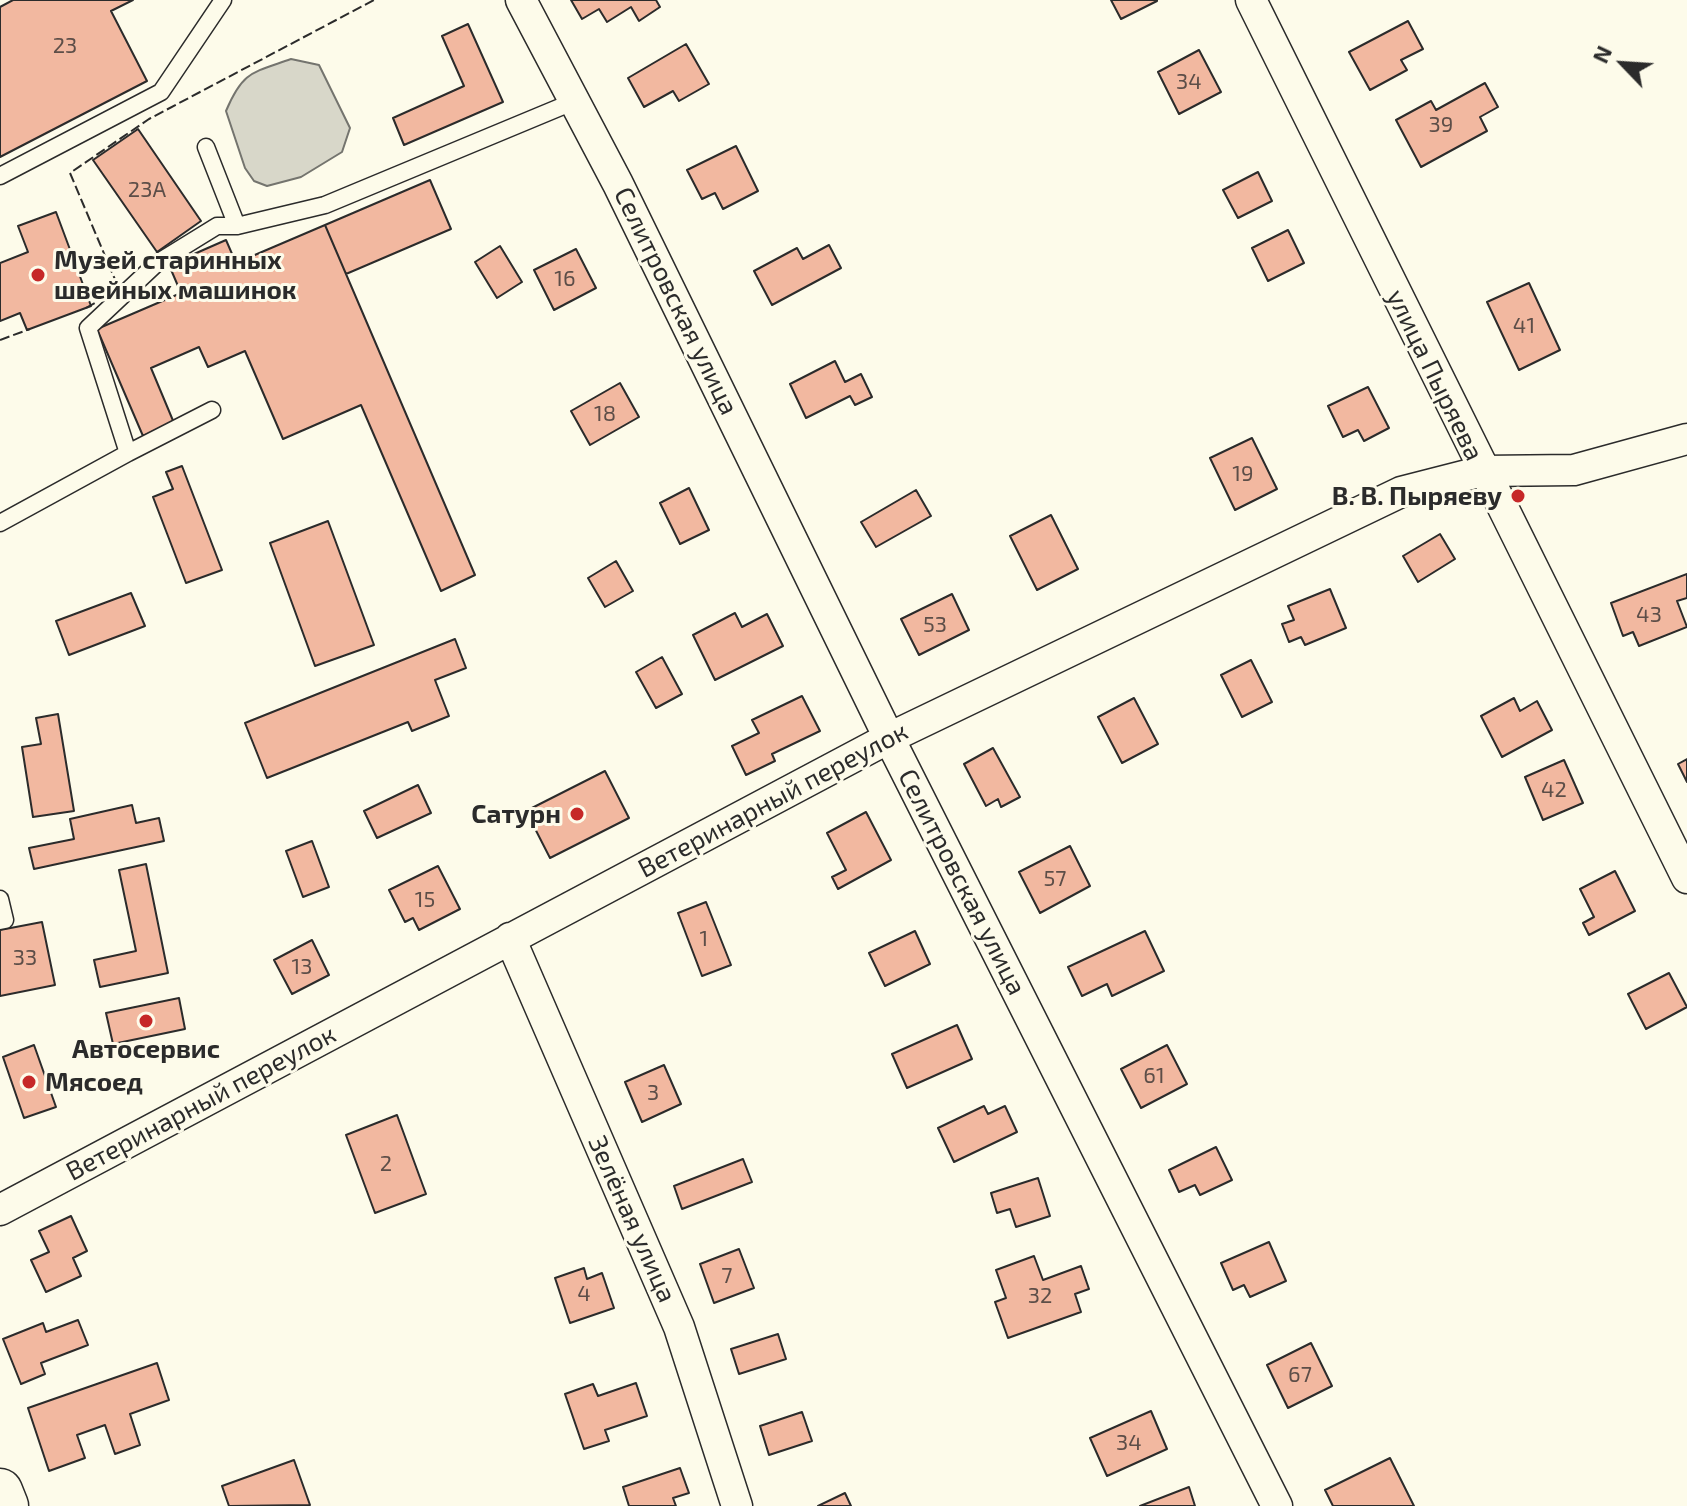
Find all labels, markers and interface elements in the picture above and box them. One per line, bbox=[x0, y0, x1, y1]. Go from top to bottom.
north arrow bbox=[1583, 24, 1663, 104]
house number: 23 bbox=[53, 33, 77, 59]
text: N bbox=[1586, 41, 1616, 67]
house number: 34 bbox=[1176, 69, 1202, 95]
house number: 39 bbox=[1429, 112, 1453, 138]
house number: 23А bbox=[128, 177, 166, 203]
street label: Селитровская улица bbox=[607, 182, 745, 420]
place label: Музей старинных швейных машинок bbox=[54, 244, 296, 306]
marker: Музей старинных швейных машинок bbox=[29, 266, 47, 284]
house number: 16 bbox=[554, 266, 576, 292]
street label: улица Пыряева bbox=[1380, 284, 1490, 466]
house number: 41 bbox=[1513, 313, 1535, 339]
house number: 18 bbox=[594, 401, 616, 427]
house number: 19 bbox=[1232, 461, 1254, 487]
place label: В. В. Пыряеву bbox=[1332, 480, 1502, 512]
marker: В. В. Пыряеву bbox=[1509, 487, 1527, 505]
house number: 43 bbox=[1636, 602, 1662, 628]
house number: 53 bbox=[923, 612, 947, 638]
street label: Ветеринарный переулок bbox=[633, 716, 913, 884]
street label: Селитровская улица bbox=[892, 764, 1032, 1000]
house number: 42 bbox=[1541, 777, 1567, 803]
place label: Сатурн bbox=[471, 798, 561, 830]
marker: Сатурн bbox=[568, 805, 586, 823]
house number: 57 bbox=[1043, 866, 1067, 892]
house number: 15 bbox=[415, 887, 435, 913]
house number: 1 bbox=[700, 926, 708, 952]
house number: 33 bbox=[13, 945, 37, 971]
house number: 13 bbox=[292, 954, 312, 980]
marker: Автосервис bbox=[137, 1012, 155, 1030]
street label: Ветеринарный переулок bbox=[61, 1019, 341, 1187]
place label: Автосервис bbox=[72, 1033, 220, 1065]
house number: 61 bbox=[1143, 1063, 1165, 1089]
place label: Мясоед bbox=[45, 1066, 143, 1098]
marker: Мясоед bbox=[20, 1073, 38, 1091]
house number: 3 bbox=[647, 1080, 659, 1106]
street label: Зелёная улица bbox=[581, 1131, 683, 1307]
house number: 2 bbox=[380, 1151, 392, 1177]
house number: 7 bbox=[721, 1263, 733, 1289]
house number: 4 bbox=[577, 1281, 591, 1307]
house number: 32 bbox=[1028, 1283, 1052, 1309]
house number: 67 bbox=[1288, 1362, 1312, 1388]
house number: 34 bbox=[1116, 1430, 1142, 1456]

